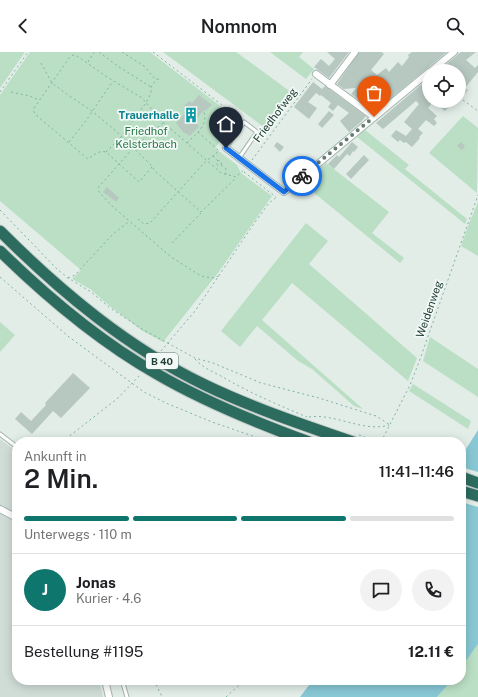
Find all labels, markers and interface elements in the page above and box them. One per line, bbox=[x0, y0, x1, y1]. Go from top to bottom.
icon: back bbox=[12, 15, 34, 37]
icon: search bbox=[444, 15, 466, 37]
text: Nomnom bbox=[201, 16, 277, 37]
map controls bbox=[422, 64, 466, 108]
button: locate bbox=[422, 64, 466, 108]
pin bbox=[357, 76, 391, 117]
icon: bag bbox=[363, 82, 385, 104]
street label: Friedhofweg bbox=[251, 85, 299, 144]
building icon: Trauerhalle bbox=[182, 106, 200, 124]
pin bbox=[209, 107, 243, 148]
place label: Trauerhalle bbox=[119, 109, 179, 121]
icon: home bbox=[215, 113, 237, 135]
park label: Friedhof Kelsterbach bbox=[115, 125, 177, 150]
courier bbox=[282, 156, 322, 196]
icon: bike bbox=[291, 165, 313, 187]
street label: Weidenweg bbox=[414, 279, 444, 339]
road number: B 40 bbox=[146, 353, 178, 369]
text: Ankunft in bbox=[24, 449, 87, 464]
text: 2 Min. bbox=[24, 463, 98, 494]
text: 11:41–11:46 bbox=[379, 463, 454, 480]
text: Unterwegs · 110 m bbox=[24, 527, 132, 542]
button: chat bbox=[360, 569, 402, 611]
button: phone bbox=[412, 569, 454, 611]
text: Jonas bbox=[76, 574, 116, 591]
text: J bbox=[42, 581, 48, 598]
text: Kurier · 4.6 bbox=[76, 591, 141, 606]
text: Bestellung #1195 bbox=[24, 643, 143, 660]
text: 12.11 € bbox=[408, 643, 454, 660]

